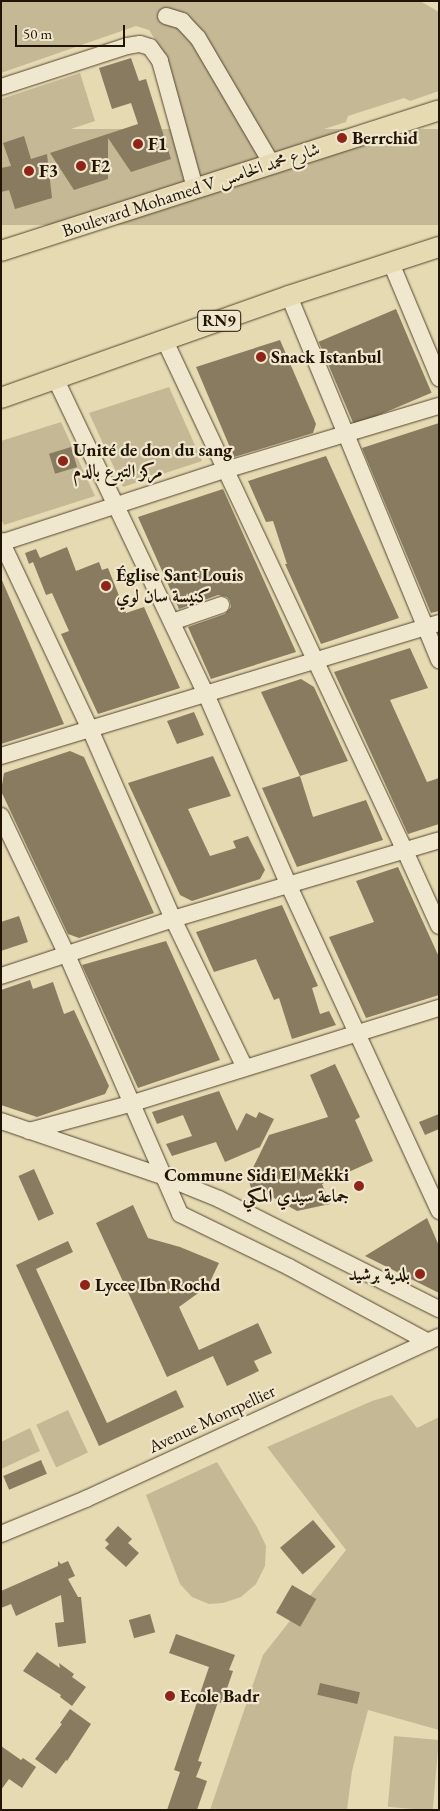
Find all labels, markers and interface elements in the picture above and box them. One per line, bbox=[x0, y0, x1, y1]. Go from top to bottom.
scale bar bbox=[18, 15, 128, 47]
text: 50 m bbox=[23, 24, 52, 43]
place label: Berrchid bbox=[352, 127, 418, 149]
marker: Berrchid bbox=[336, 132, 348, 144]
place label: F1 bbox=[148, 133, 167, 155]
street label: Boulevard Mohamed V شارع محمد الخامس bbox=[59, 138, 323, 242]
marker: F1 bbox=[132, 138, 144, 150]
place label: F2 bbox=[91, 155, 110, 177]
place label: F3 bbox=[39, 160, 58, 182]
marker: F2 bbox=[75, 160, 87, 172]
marker: F3 bbox=[23, 165, 35, 177]
road number: RN9 bbox=[196, 308, 242, 334]
place label: Snack Istanbul bbox=[271, 346, 382, 368]
marker: Snack Istanbul bbox=[255, 351, 267, 363]
place label: Unité de don du sang مركز التبرع بالدم bbox=[73, 440, 232, 482]
marker: Unité de don du sang مركز التبرع بالدم bbox=[57, 455, 69, 467]
place label: Église Sant Louis كنيسة سان لوي bbox=[116, 565, 243, 608]
marker: Église Sant Louis كنيسة سان لوي bbox=[100, 580, 112, 592]
place label: Commune Sidi El Mekki جماعة سيدي المكي bbox=[164, 1165, 349, 1208]
marker: Commune Sidi El Mekki جماعة سيدي المكي bbox=[353, 1180, 365, 1192]
place label: بلدية برشيد bbox=[348, 1263, 410, 1285]
marker: بلدية برشيد bbox=[414, 1268, 426, 1280]
place label: Lycee Ibn Rochd bbox=[95, 1274, 220, 1296]
marker: Lycee Ibn Rochd bbox=[79, 1279, 91, 1291]
street label: Avenue Montpellier bbox=[145, 1380, 279, 1458]
place label: Ecole Badr bbox=[180, 1685, 260, 1707]
marker: Ecole Badr bbox=[164, 1690, 176, 1702]

